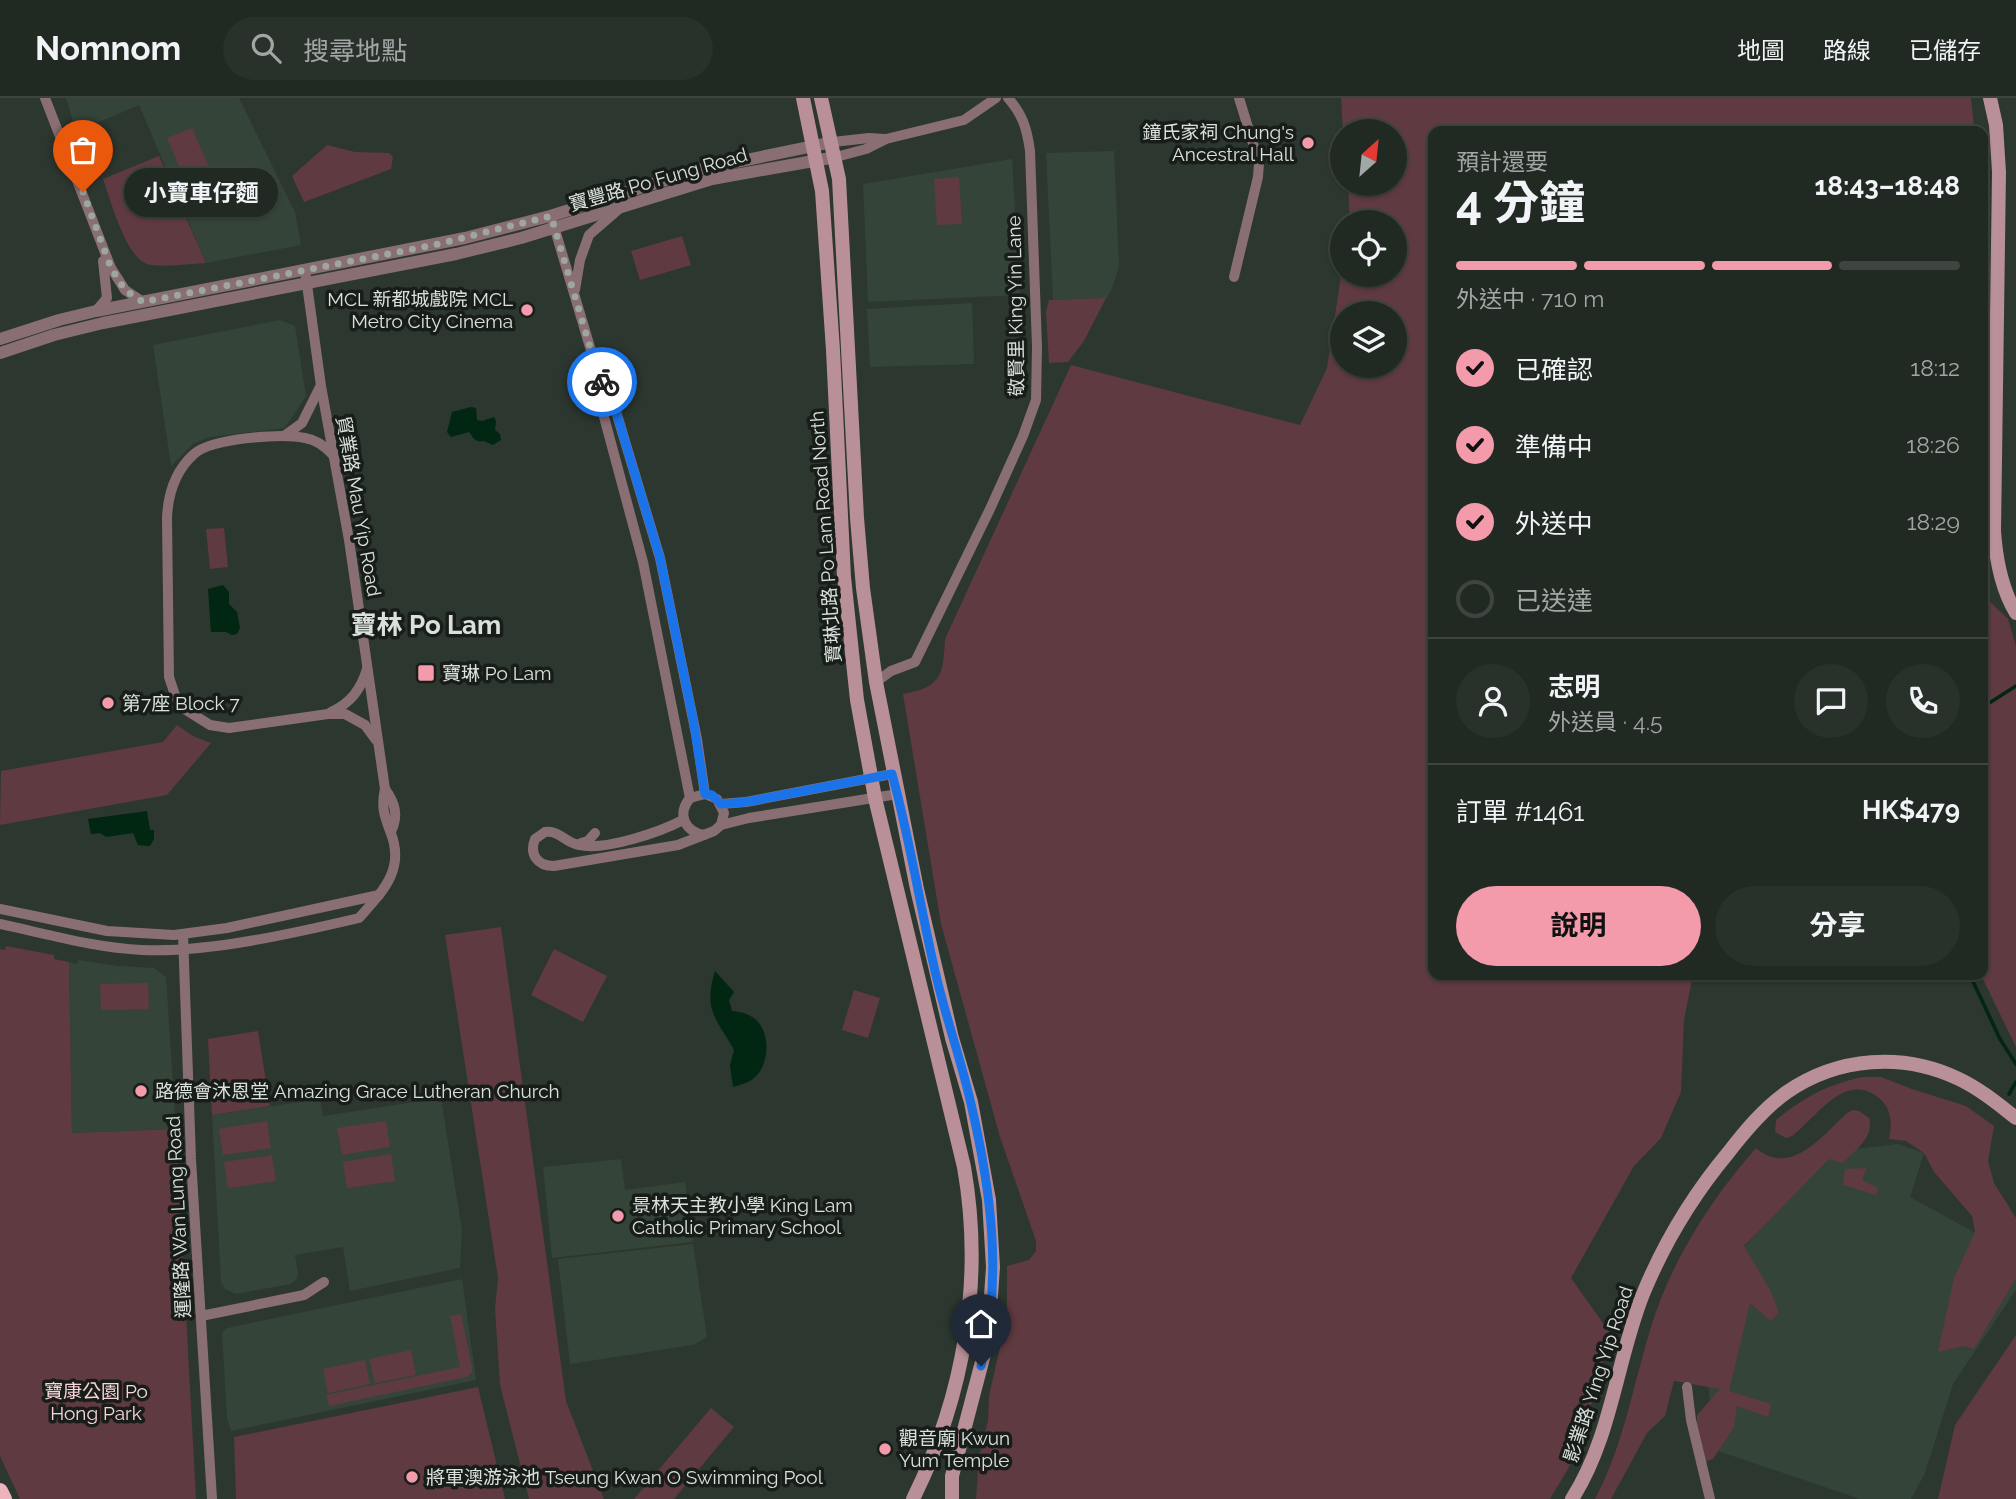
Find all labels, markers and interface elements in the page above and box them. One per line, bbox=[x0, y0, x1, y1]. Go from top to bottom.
search box bbox=[223, 17, 713, 80]
text: Nomnom bbox=[35, 29, 181, 68]
icon: search bbox=[247, 29, 285, 67]
text: 搜尋地點 bbox=[303, 36, 407, 66]
text: 地圖 bbox=[1737, 36, 1785, 65]
text: 路線 bbox=[1823, 36, 1871, 65]
text: 已儲存 bbox=[1909, 36, 1981, 65]
north arrow bbox=[1330, 119, 1407, 196]
map controls bbox=[1330, 119, 1407, 378]
pin bbox=[53, 120, 113, 192]
place label: 鐘氏家祠 Chung's Ancestral Hall bbox=[1142, 121, 1295, 165]
icon: bag bbox=[64, 131, 102, 169]
marker: 鐘氏家祠 Chung's Ancestral Hall bbox=[1300, 135, 1316, 151]
street label: 寶豐路 Po Fung Road bbox=[566, 143, 750, 215]
text: 預計還要 bbox=[1456, 148, 1548, 175]
callout: 小寶車仔麵 bbox=[125, 168, 279, 217]
text: 18:43–18:48 bbox=[1814, 171, 1960, 201]
text: 4 分鐘 bbox=[1456, 176, 1585, 230]
text: 小寶車仔麵 bbox=[144, 179, 259, 206]
button: locate bbox=[1330, 210, 1407, 287]
street label: 敬賢里 King Yin Lane bbox=[1002, 215, 1028, 397]
text: 外送中 · 710 m bbox=[1456, 285, 1604, 312]
place label: MCL 新都城戲院 MCL Metro City Cinema bbox=[327, 288, 513, 332]
button: layers bbox=[1330, 301, 1407, 378]
marker: MCL 新都城戲院 MCL Metro City Cinema bbox=[519, 302, 535, 318]
courier bbox=[567, 347, 637, 417]
icon: check bbox=[1456, 349, 1494, 387]
text: 18:12 bbox=[1910, 354, 1960, 381]
text: 已確認 bbox=[1515, 355, 1593, 385]
icon: bike bbox=[583, 363, 621, 401]
street label: 寶琳北路 Po Lam Road North bbox=[805, 410, 845, 664]
street label: 貿業路 Mau Yip Road bbox=[332, 414, 386, 598]
icon: check bbox=[1456, 426, 1494, 464]
text: 18:26 bbox=[1906, 431, 1960, 458]
text: 準備中 bbox=[1515, 432, 1593, 462]
icon: check bbox=[1456, 503, 1494, 541]
text: 18:29 bbox=[1907, 508, 1960, 535]
text: 外送中 bbox=[1515, 509, 1593, 539]
text: 已送達 bbox=[1515, 586, 1593, 616]
district label: 寶林 Po Lam bbox=[351, 610, 501, 640]
place label: 寶琳 Po Lam bbox=[442, 662, 552, 684]
marker: 寶琳 Po Lam bbox=[416, 663, 436, 683]
button: person bbox=[1456, 664, 1530, 738]
button: chat bbox=[1794, 664, 1868, 738]
button: phone bbox=[1886, 664, 1960, 738]
text: 志明 bbox=[1548, 672, 1600, 702]
place label: 第7座 Block 7 bbox=[122, 692, 240, 714]
marker: 第7座 Block 7 bbox=[100, 695, 116, 711]
text: 外送員 · 4.5 bbox=[1548, 708, 1663, 735]
text: HK$479 bbox=[1862, 795, 1960, 825]
text: 訂單 #1461 bbox=[1456, 797, 1584, 827]
button: 說明 bbox=[1456, 886, 1701, 966]
button: 分享 bbox=[1715, 886, 1960, 966]
place label: 路德會沐恩堂 Amazing Grace Lutheran Church bbox=[155, 1080, 560, 1102]
marker: 路德會沐恩堂 Amazing Grace Lutheran Church bbox=[133, 1083, 149, 1099]
street label: 運隆路 Wan Lung Road bbox=[162, 1115, 194, 1319]
place label: 景林天主教小學 King Lam Catholic Primary School bbox=[632, 1194, 853, 1238]
marker: 景林天主教小學 King Lam Catholic Primary School bbox=[610, 1208, 626, 1224]
street label: 影業路 Ying Yip Road bbox=[1559, 1283, 1637, 1465]
pin bbox=[951, 1294, 1011, 1366]
icon: home bbox=[962, 1305, 1000, 1343]
park label: 寶康公園 Po Hong Park bbox=[44, 1380, 148, 1424]
place label: 觀音廟 Kwun Yum Temple bbox=[899, 1427, 1010, 1471]
marker: 觀音廟 Kwun Yum Temple bbox=[877, 1441, 893, 1457]
place label: 將軍澳游泳池 Tseung Kwan O Swimming Pool bbox=[426, 1466, 824, 1488]
marker: 將軍澳游泳池 Tseung Kwan O Swimming Pool bbox=[404, 1469, 420, 1485]

